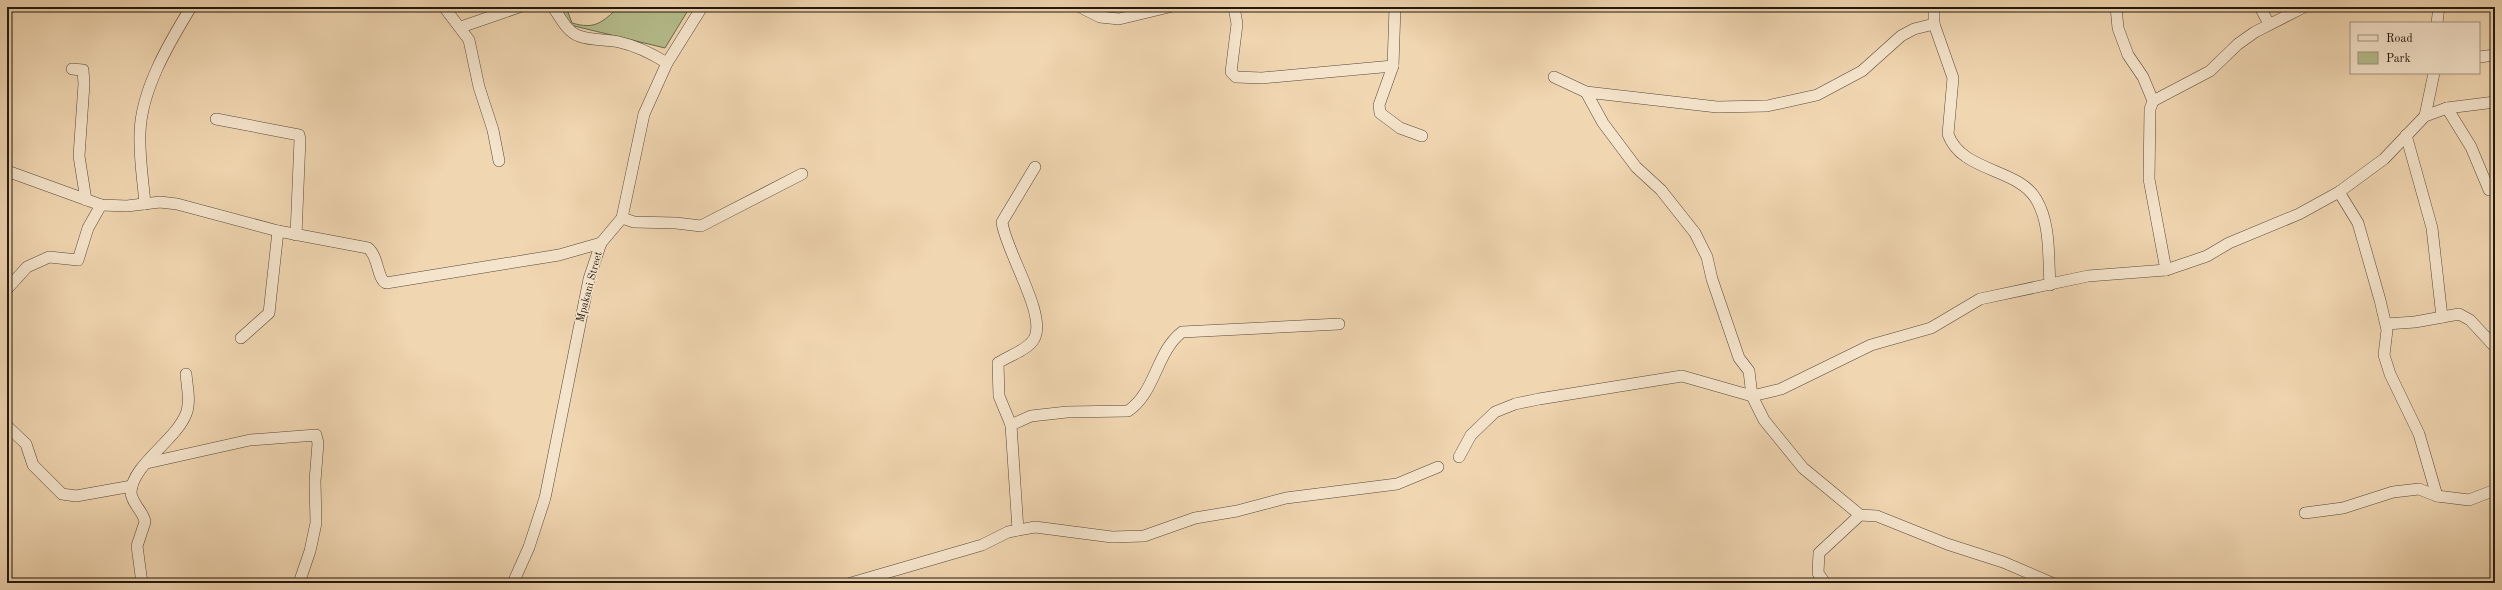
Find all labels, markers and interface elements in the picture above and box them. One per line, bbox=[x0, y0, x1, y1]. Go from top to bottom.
legend bbox=[2350, 22, 2480, 74]
text: Road bbox=[2386, 33, 2413, 45]
text: Park bbox=[2386, 53, 2411, 65]
street label: Mpakani Street bbox=[575, 250, 605, 324]

